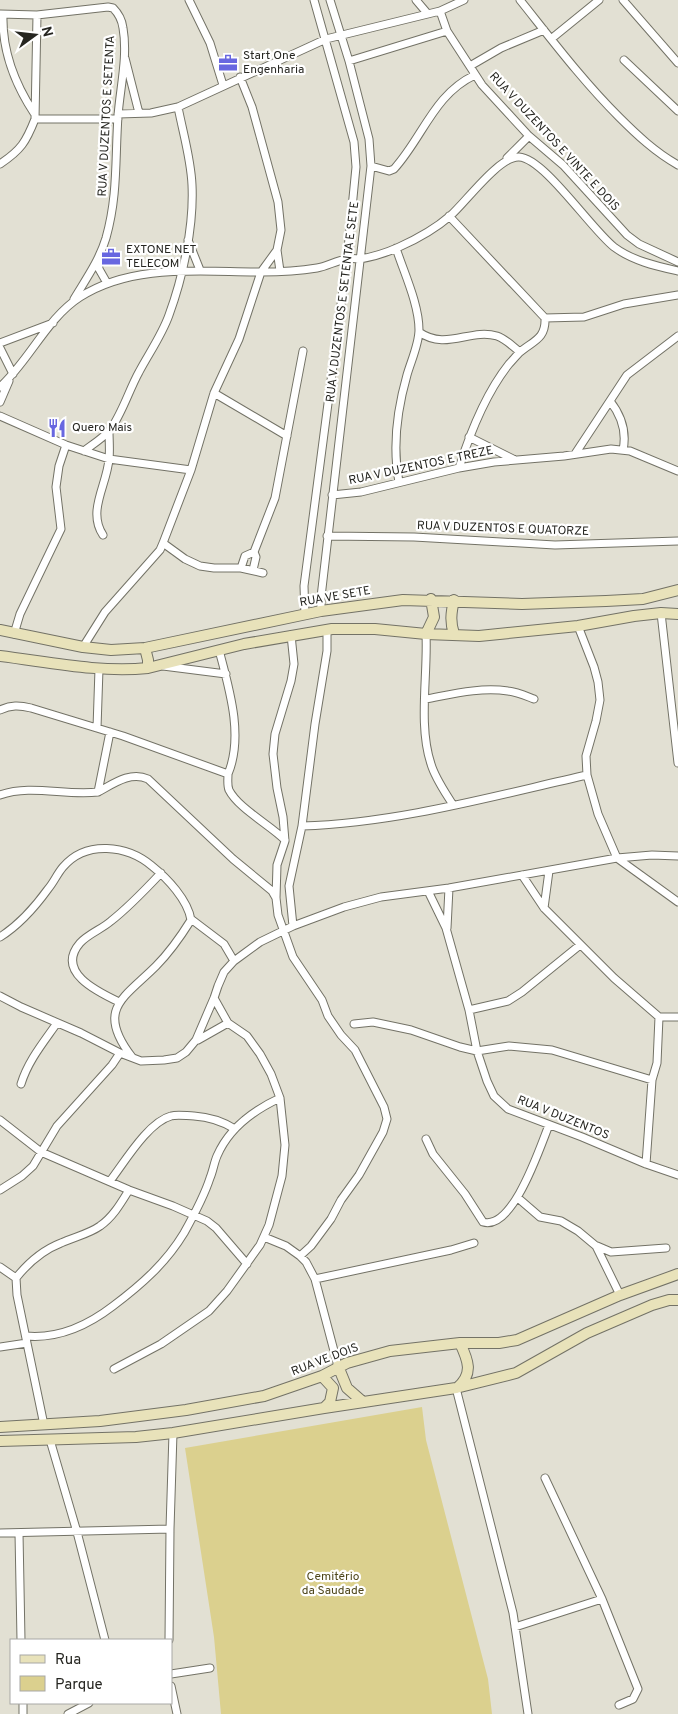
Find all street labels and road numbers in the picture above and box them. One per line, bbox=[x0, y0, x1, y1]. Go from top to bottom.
street label: RUA V DUZENTOS E SETENTA bbox=[95, 35, 119, 197]
street label: RUA V DUZENTOS E VINTE E DOIS bbox=[485, 69, 623, 215]
street label: RUA V DUZENTOS E SETENTA E SETE bbox=[323, 201, 363, 403]
street label: RUA V DUZENTOS E TREZE bbox=[347, 443, 495, 489]
street label: RUA V DUZENTOS E QUATORZE bbox=[417, 518, 589, 540]
street label: RUA VE SETE bbox=[298, 583, 372, 611]
street label: RUA V DUZENTOS bbox=[515, 1092, 611, 1144]
street label: RUA VE DOIS bbox=[289, 1340, 361, 1380]

